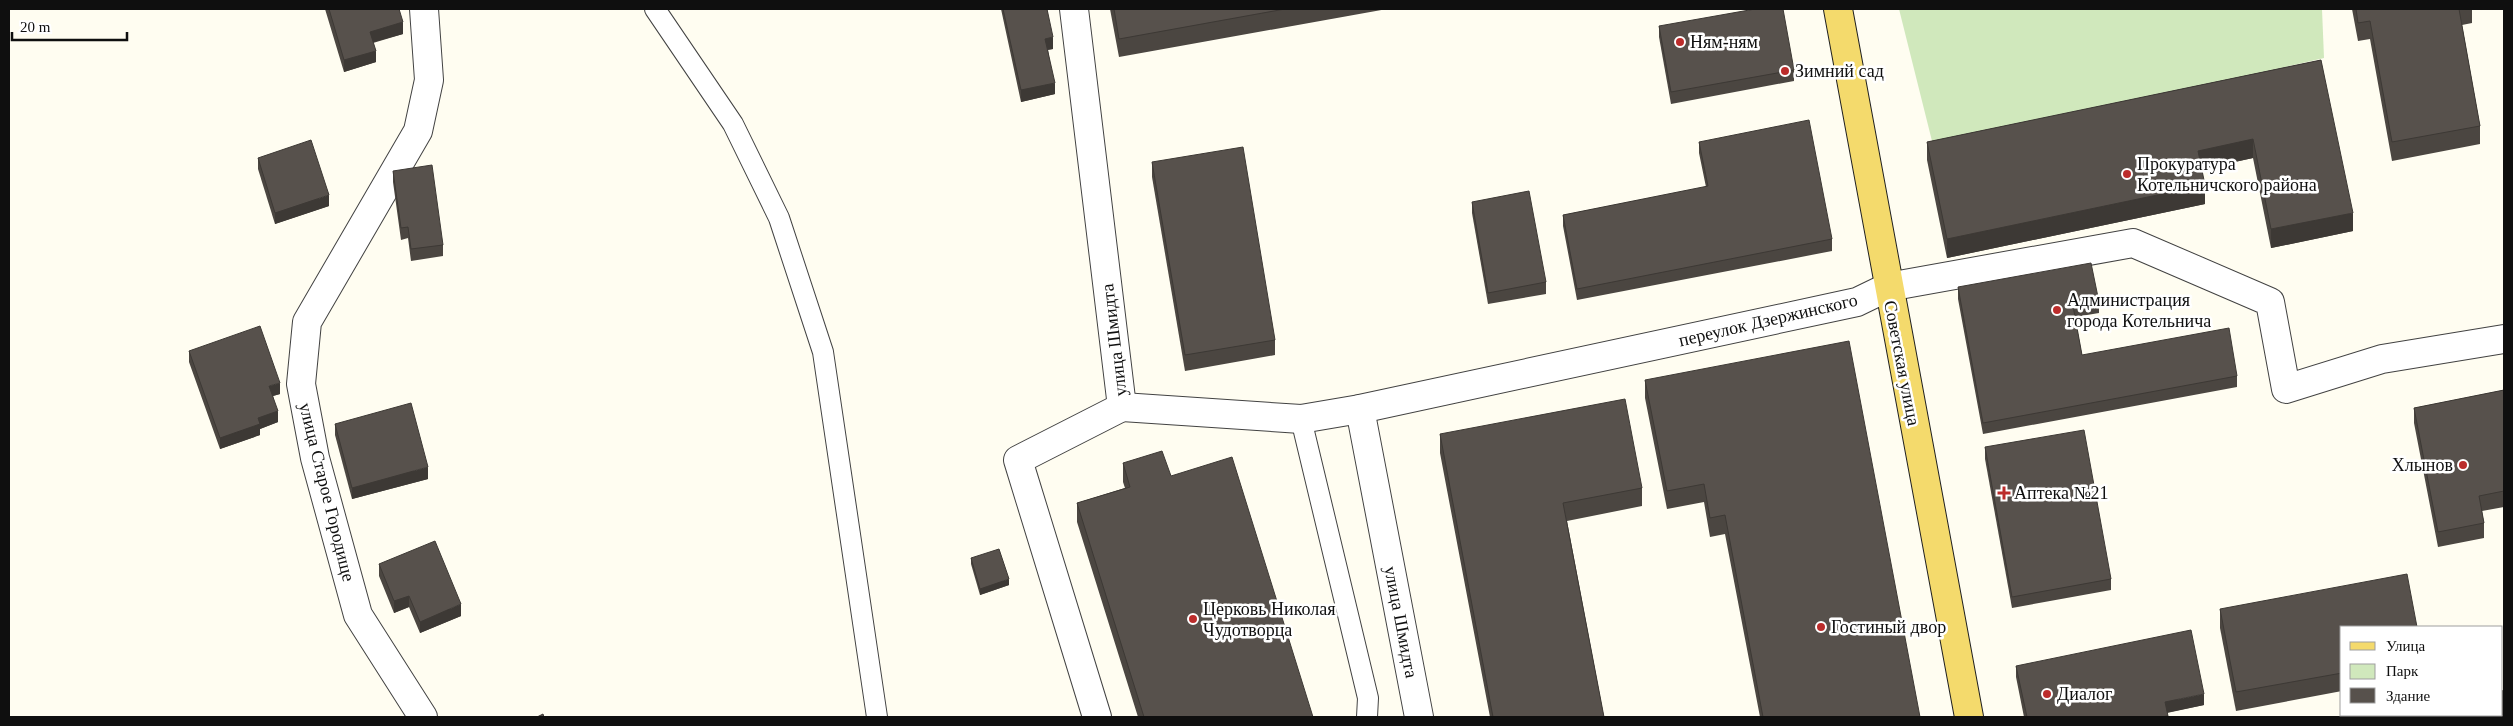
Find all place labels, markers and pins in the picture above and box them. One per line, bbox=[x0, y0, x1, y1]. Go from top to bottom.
place label: Ням-ням bbox=[1690, 32, 1758, 52]
marker: Ням-ням bbox=[1674, 36, 1686, 48]
place label: Зимний сад bbox=[1795, 61, 1884, 81]
marker: Зимний сад bbox=[1779, 65, 1791, 77]
place label: Прокуратура Котельничского района bbox=[2137, 154, 2317, 195]
marker: Прокуратура Котельничского района bbox=[2121, 168, 2133, 180]
place label: Администрация города Котельнича bbox=[2067, 290, 2211, 331]
marker: Администрация города Котельнича bbox=[2051, 304, 2063, 316]
place label: Хлынов bbox=[2392, 455, 2453, 475]
marker: Хлынов bbox=[2457, 459, 2469, 471]
place label: Аптека №21 bbox=[2014, 483, 2109, 503]
marker: Аптека №21 bbox=[1998, 487, 2010, 499]
place label: Церковь Николая Чудотворца bbox=[1203, 599, 1336, 640]
marker: Церковь Николая Чудотворца bbox=[1187, 613, 1199, 625]
place label: Гостиный двор bbox=[1831, 617, 1946, 637]
marker: Гостиный двор bbox=[1815, 621, 1827, 633]
place label: Диалог bbox=[2057, 684, 2112, 704]
marker: Диалог bbox=[2041, 688, 2053, 700]

